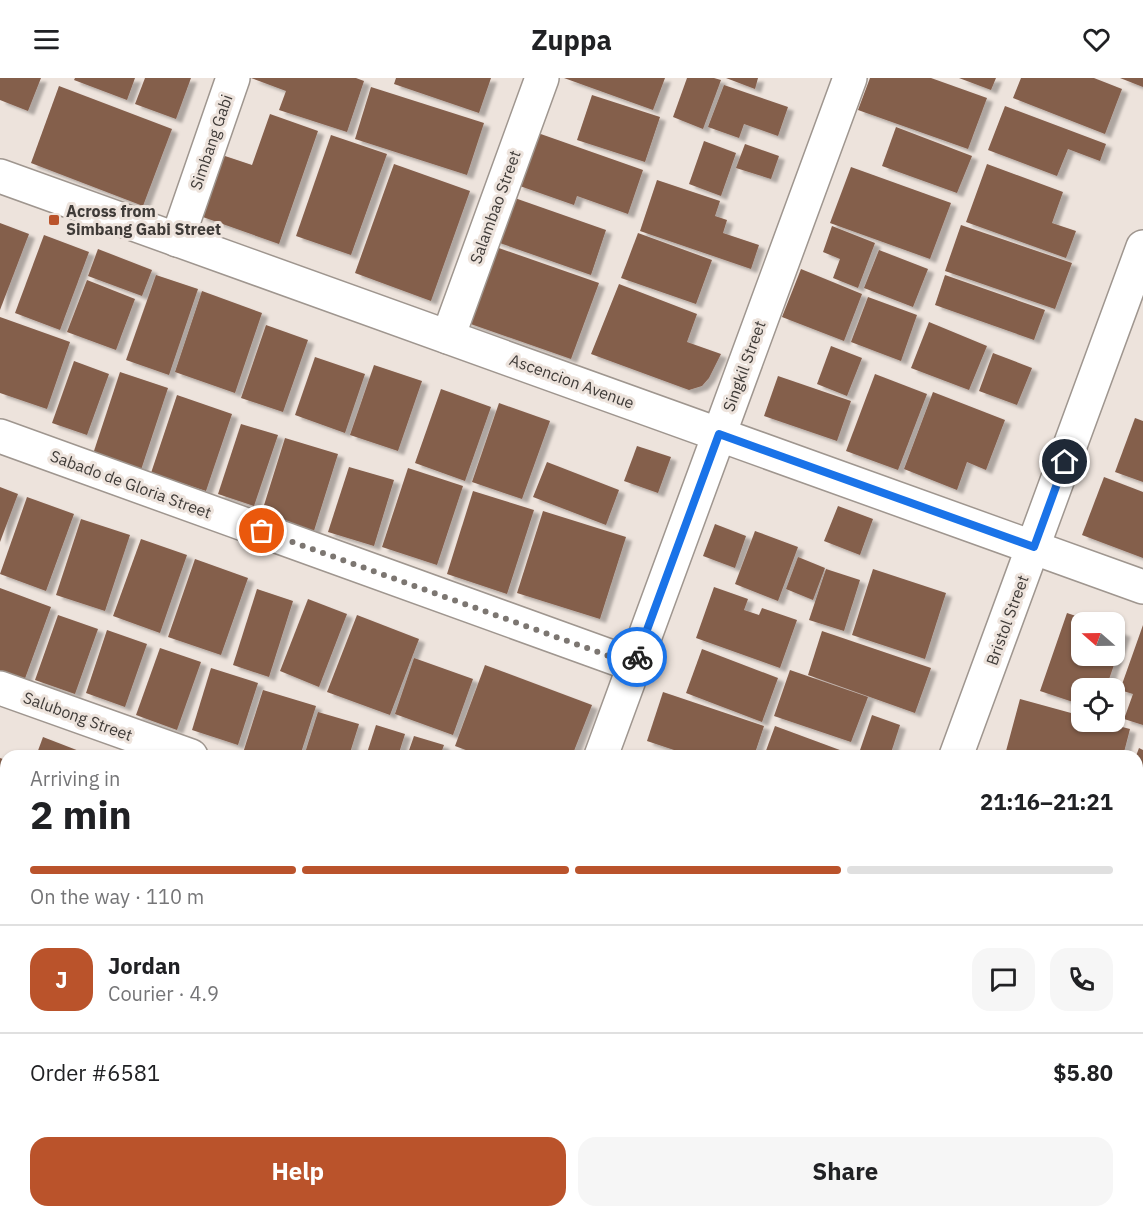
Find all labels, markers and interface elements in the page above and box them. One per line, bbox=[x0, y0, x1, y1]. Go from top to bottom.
text: Zuppa bbox=[531, 22, 612, 57]
icon: menu bbox=[30, 23, 63, 56]
icon: heart bbox=[1080, 23, 1113, 56]
street label: Simbang Gabi bbox=[185, 92, 237, 192]
street label: Salambao Street bbox=[465, 148, 525, 266]
place label: Across from Simbang Gabi Street bbox=[66, 201, 221, 239]
marker: Across from Simbang Gabi Street bbox=[47, 213, 61, 227]
street label: Singkil Street bbox=[718, 318, 770, 414]
street label: Ascencion Avenue bbox=[507, 349, 637, 413]
pin bbox=[1039, 436, 1090, 487]
icon: home bbox=[1048, 445, 1081, 478]
street label: Sabado de Gloria Street bbox=[48, 446, 214, 522]
pin bbox=[236, 505, 287, 556]
icon: bag bbox=[245, 514, 278, 547]
street label: Bristol Street bbox=[981, 572, 1033, 668]
north arrow bbox=[1071, 612, 1125, 666]
map controls bbox=[1071, 612, 1125, 732]
courier bbox=[607, 627, 667, 687]
icon: bike bbox=[621, 641, 654, 674]
button: locate bbox=[1071, 678, 1125, 732]
street label: Salubong Street bbox=[21, 687, 135, 745]
text: Arriving in bbox=[30, 765, 120, 792]
text: 21:16–21:21 bbox=[980, 787, 1113, 816]
text: 2 min bbox=[30, 789, 132, 840]
text: On the way · 110 m bbox=[30, 883, 204, 910]
button: chat bbox=[972, 948, 1035, 1011]
button: phone bbox=[1050, 948, 1113, 1011]
text: Jordan bbox=[108, 951, 181, 980]
text: J bbox=[55, 965, 68, 994]
text: Courier · 4.9 bbox=[108, 980, 219, 1007]
text: Order #6581 bbox=[30, 1058, 160, 1087]
text: $5.80 bbox=[1053, 1058, 1113, 1087]
button: Help bbox=[30, 1137, 566, 1206]
button: Share bbox=[578, 1137, 1113, 1206]

